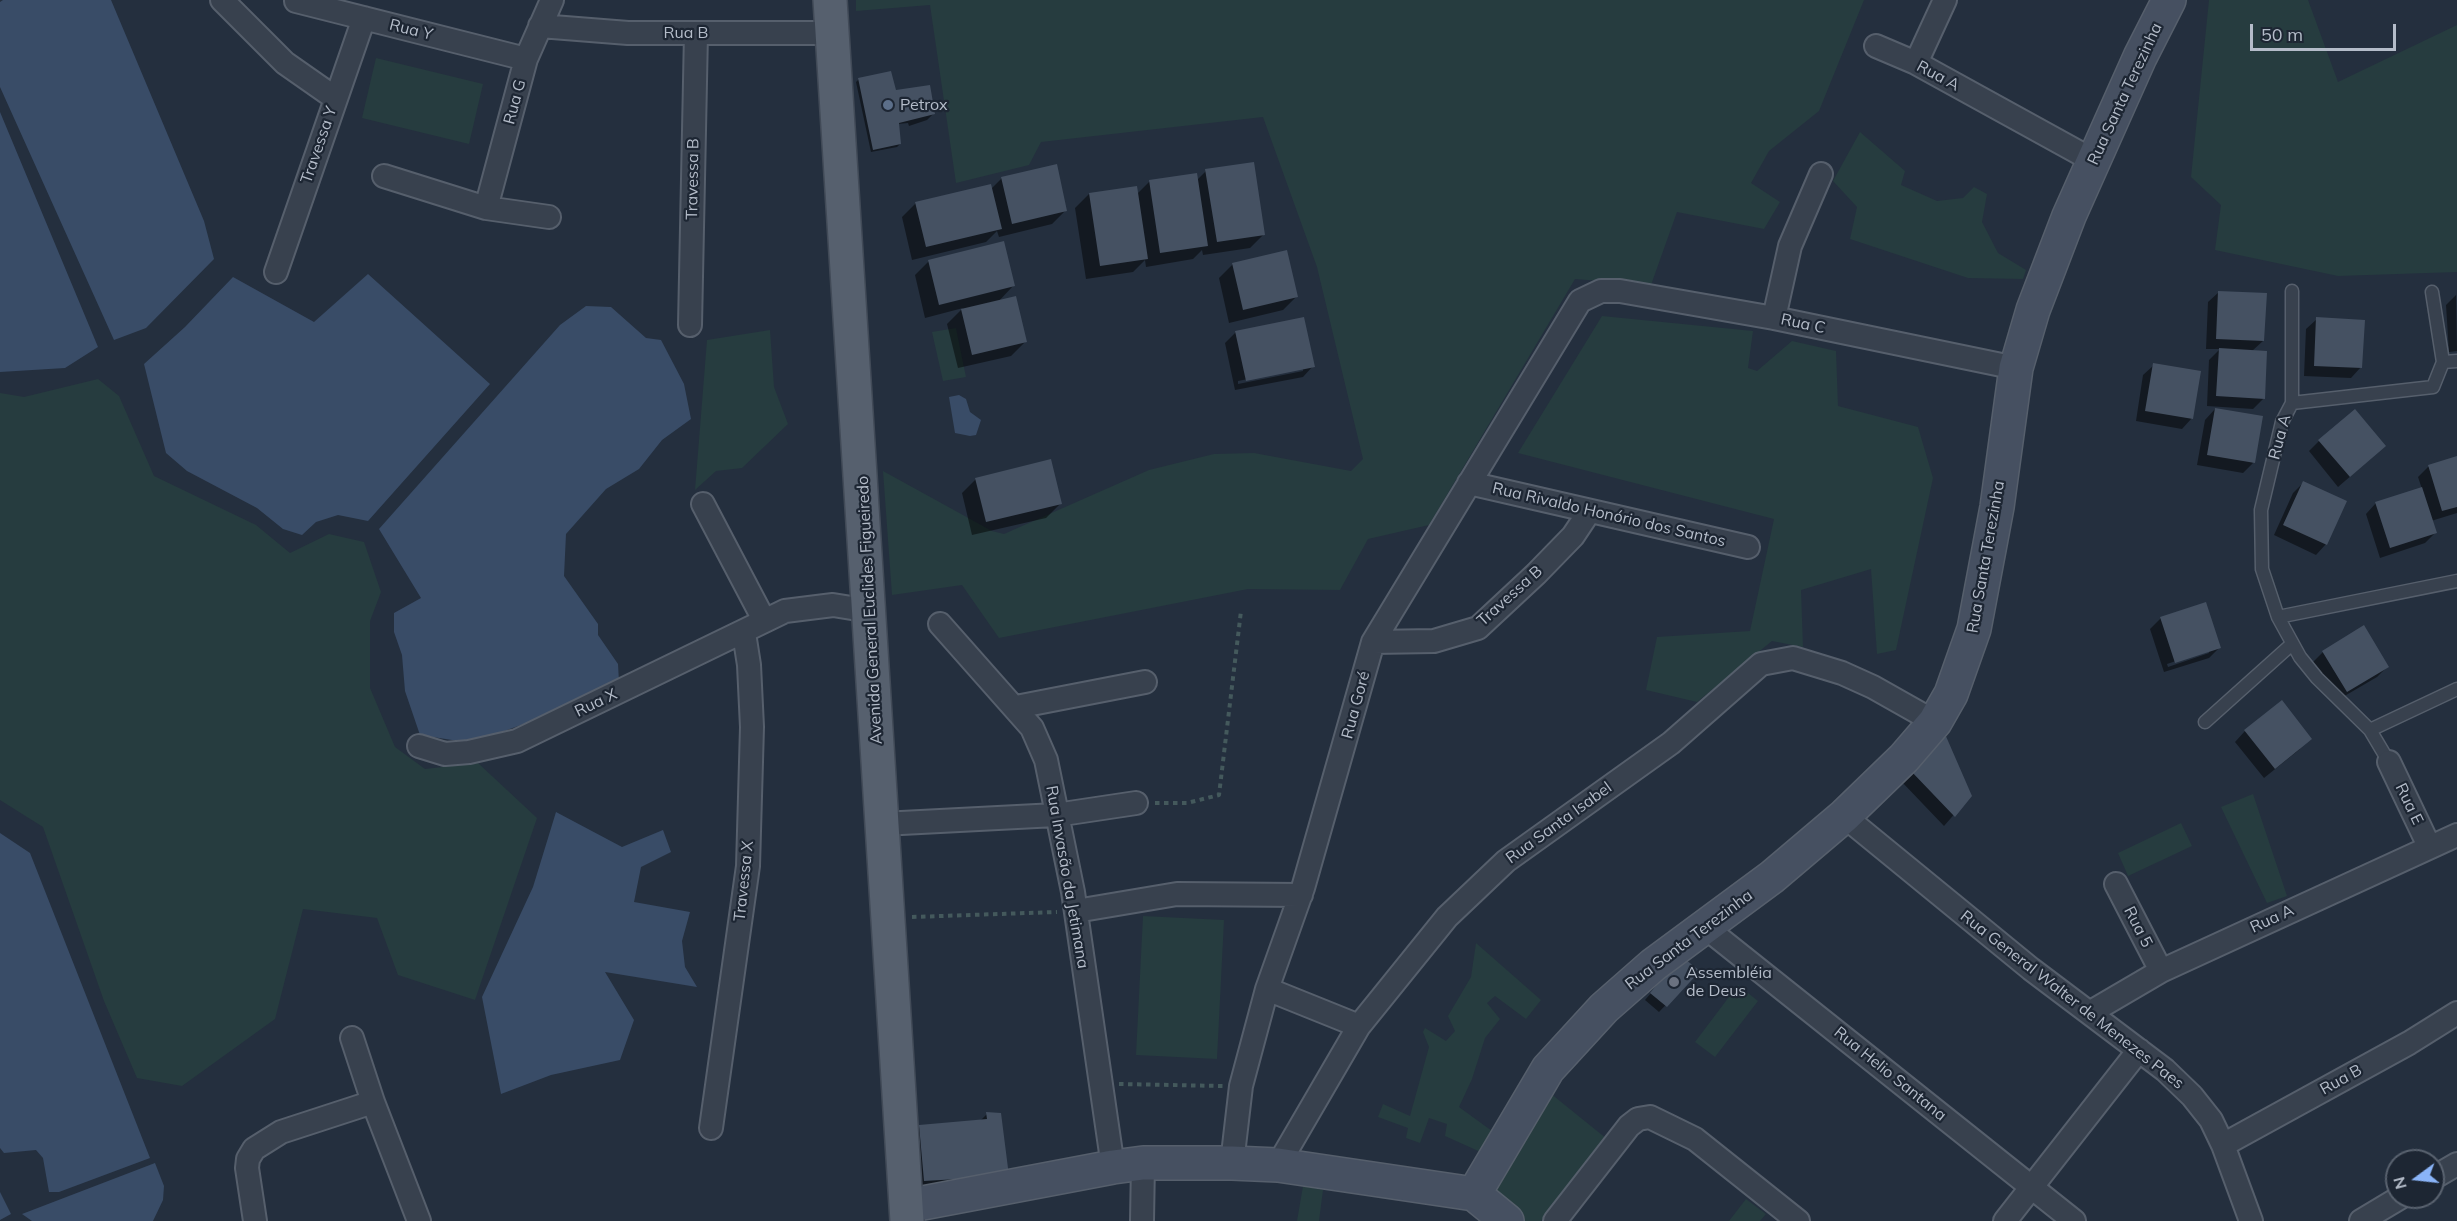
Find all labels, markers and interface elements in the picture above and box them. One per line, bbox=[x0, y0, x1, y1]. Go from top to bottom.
scale bar bbox=[2253, 12, 2398, 50]
street label: Rua Y bbox=[387, 15, 435, 45]
street label: Rua Santa Terezinha bbox=[2084, 20, 2166, 168]
street label: Rua B bbox=[664, 23, 708, 43]
text: 50 m bbox=[2261, 23, 2303, 46]
street label: Rua A bbox=[1913, 57, 1963, 95]
street label: Rua G bbox=[500, 77, 530, 127]
place label: Petrox bbox=[900, 95, 948, 115]
marker: Petrox bbox=[881, 98, 895, 112]
street label: Travessa Y bbox=[297, 104, 341, 186]
street label: Travessa B bbox=[683, 138, 703, 220]
street label: Rua C bbox=[1779, 310, 1827, 338]
street label: Rua A bbox=[2265, 412, 2295, 462]
street label: Avenida General Euclides Figueiredo bbox=[853, 475, 887, 745]
street label: Rua Rivaldo Honório dos Santos bbox=[1490, 479, 1728, 551]
street label: Rua Santa Terezinha bbox=[1963, 479, 2009, 635]
street label: Travessa B bbox=[1473, 562, 1547, 630]
street label: Rua Goré bbox=[1338, 669, 1374, 741]
street label: Rua X bbox=[572, 685, 620, 721]
street label: Rua Santa Isabel bbox=[1502, 778, 1616, 868]
street label: Rua E bbox=[2391, 780, 2427, 828]
street label: Rua Invasão da Jetimana bbox=[1041, 784, 1093, 970]
street label: Travessa X bbox=[730, 840, 758, 922]
street label: Rua Santa Terezinha bbox=[1622, 886, 1756, 994]
street label: Rua A bbox=[2247, 901, 2297, 937]
street label: Rua 5 bbox=[2120, 903, 2156, 951]
street label: Rua General Walter de Menezes Paes bbox=[1956, 907, 2188, 1093]
place label: Assembléia de Deus bbox=[1686, 963, 1772, 1001]
marker: Assembléia de Deus bbox=[1667, 975, 1681, 989]
street label: Rua Helio Santana bbox=[1830, 1023, 1950, 1125]
street label: Rua B bbox=[2317, 1061, 2365, 1099]
north arrow bbox=[2385, 1149, 2445, 1209]
text: N bbox=[2388, 1175, 2411, 1192]

